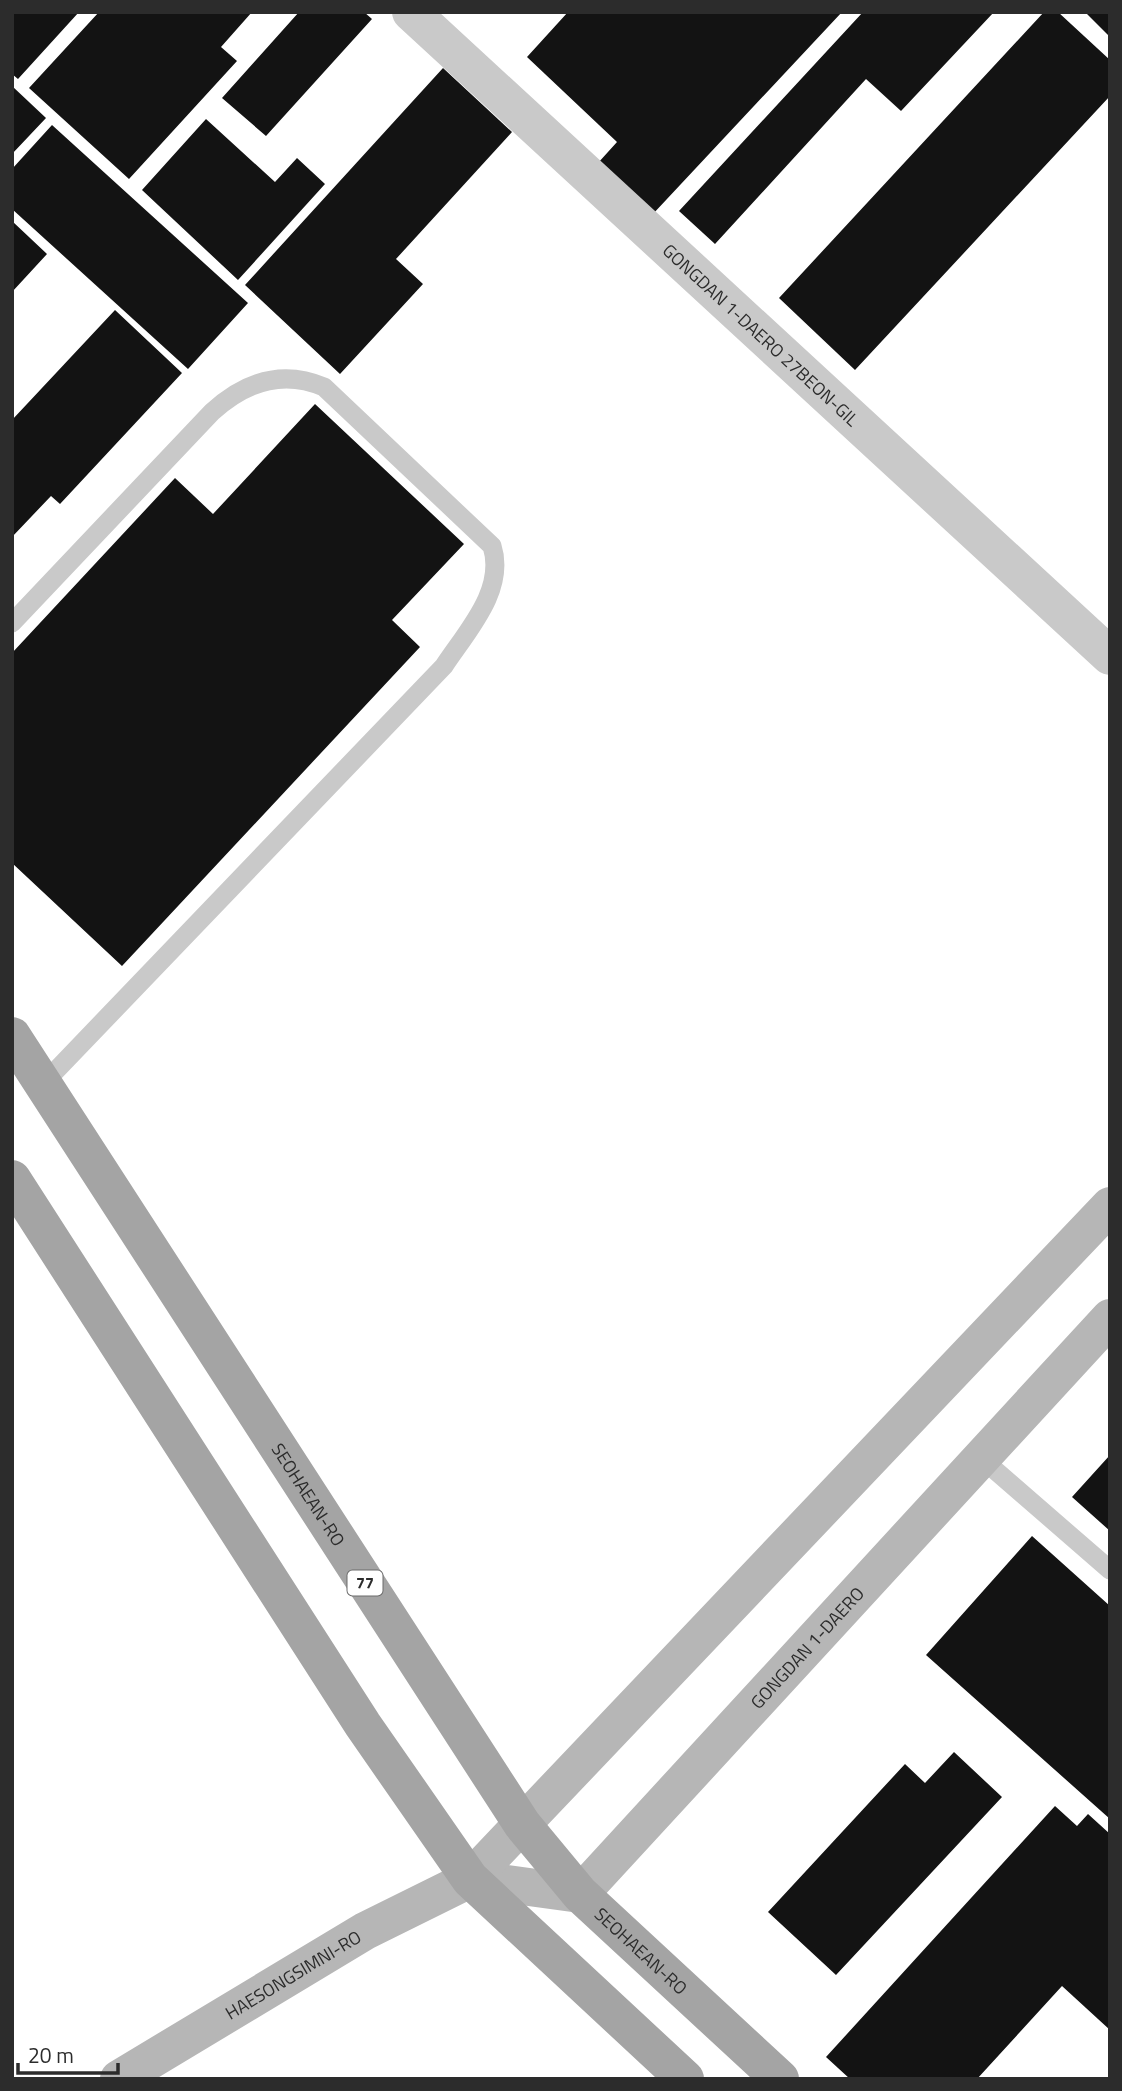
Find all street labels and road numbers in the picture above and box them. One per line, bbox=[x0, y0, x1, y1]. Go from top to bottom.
street label: GONGDAN 1-DAERO 27BEON-GIL bbox=[657, 237, 866, 432]
street label: SEOHAEAN-RO bbox=[265, 1437, 352, 1551]
road number: 77 bbox=[348, 1570, 382, 1596]
street label: GONGDAN 1-DAERO bbox=[744, 1580, 870, 1715]
street label: SEOHAEAN-RO bbox=[589, 1901, 694, 2001]
street label: HAESONGSIMNI-RO bbox=[220, 1923, 366, 2026]

